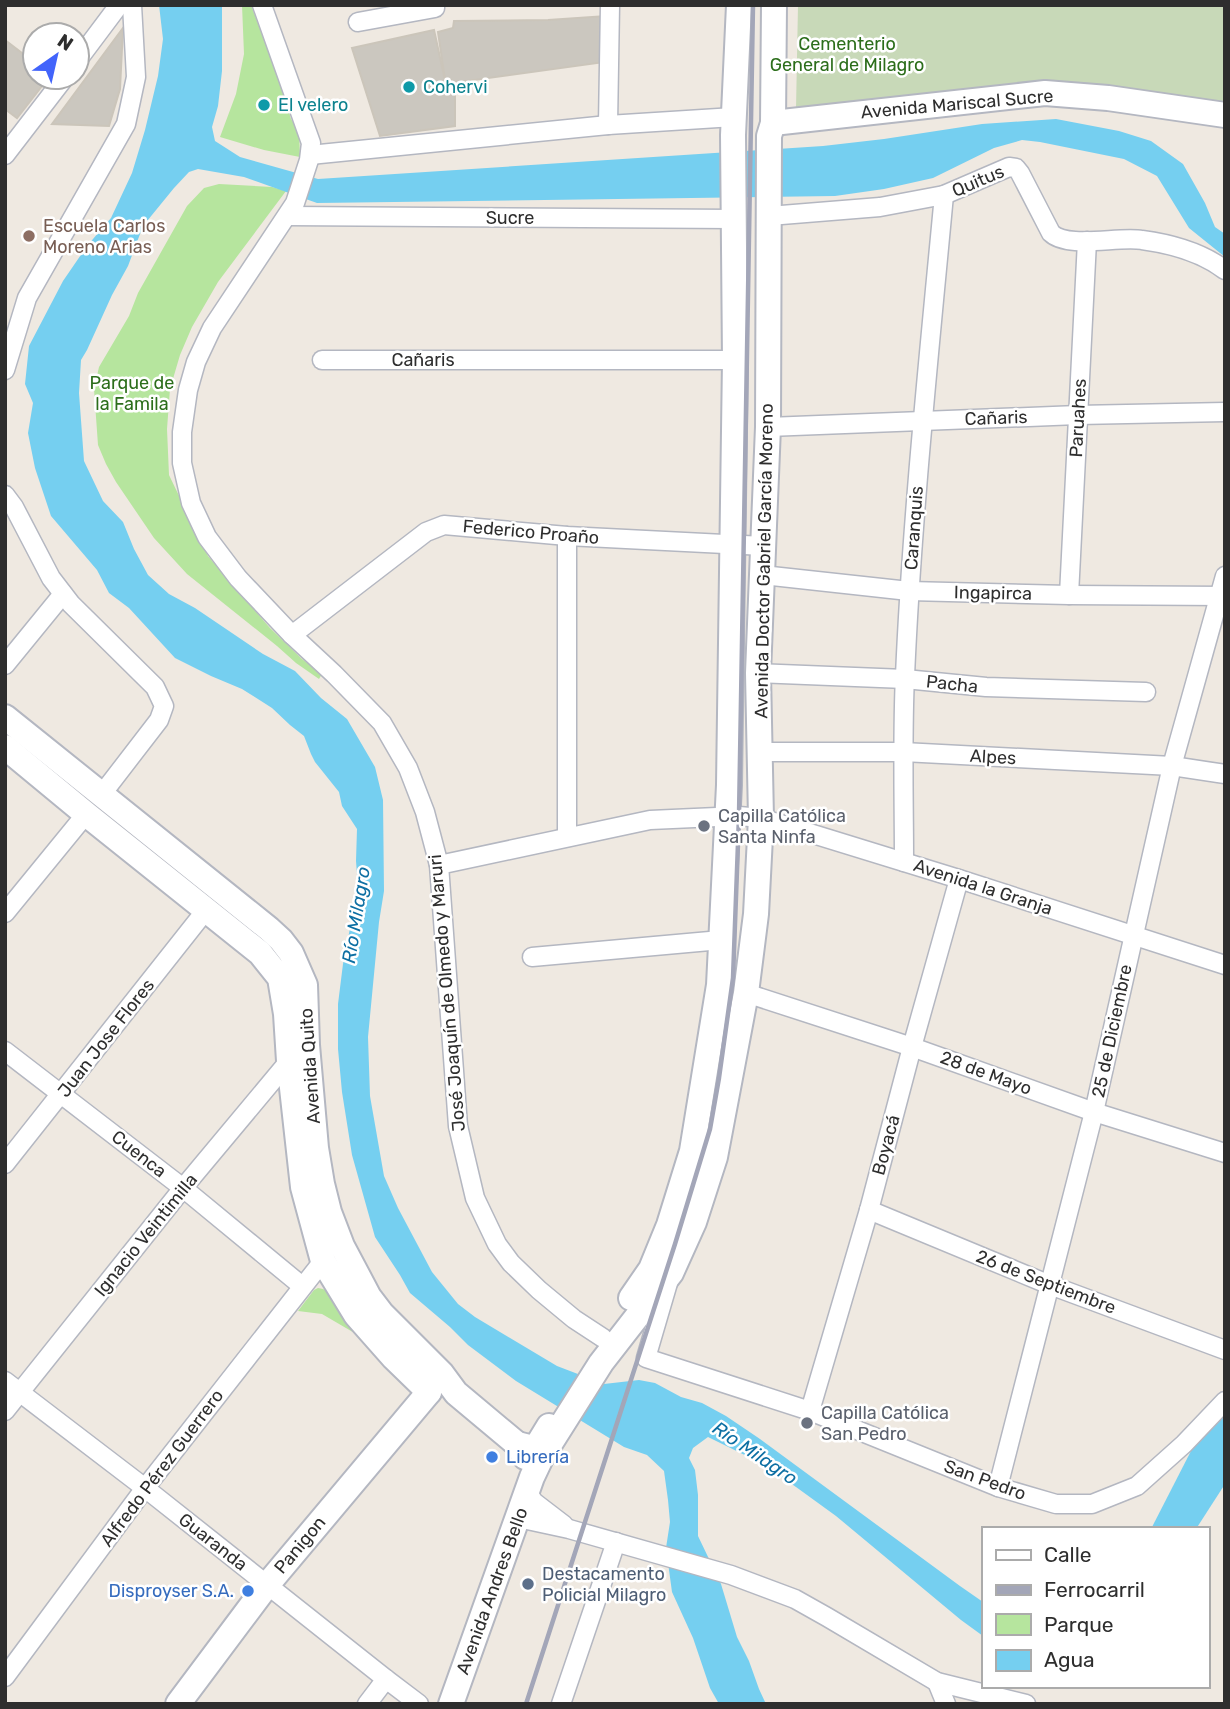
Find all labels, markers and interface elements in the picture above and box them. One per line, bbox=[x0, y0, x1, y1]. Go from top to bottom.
north arrow bbox=[21, 21, 91, 91]
text: N bbox=[53, 29, 77, 56]
park label: Cementerio General de Milagro bbox=[770, 33, 924, 76]
place label: Cohervi bbox=[423, 76, 488, 98]
marker: Cohervi bbox=[401, 79, 417, 95]
street label: Avenida Mariscal Sucre bbox=[860, 85, 1054, 123]
place label: El velero bbox=[278, 94, 348, 116]
marker: El velero bbox=[256, 97, 272, 113]
street label: Quitus bbox=[949, 160, 1007, 202]
street label: Sucre bbox=[486, 207, 534, 229]
place label: Escuela Carlos Moreno Arias bbox=[43, 215, 165, 258]
marker: Escuela Carlos Moreno Arias bbox=[21, 228, 37, 244]
street label: Cañaris bbox=[391, 349, 455, 371]
park label: Parque de la Famila bbox=[90, 372, 174, 415]
street label: Paruahes bbox=[1065, 378, 1091, 458]
street label: Avenida Doctor Gabriel García Moreno bbox=[750, 403, 778, 719]
street label: Cañaris bbox=[964, 406, 1028, 430]
street label: Caranquis bbox=[900, 485, 928, 571]
street label: Federico Proaño bbox=[462, 515, 600, 549]
street label: Ingapirca bbox=[954, 581, 1032, 605]
street label: Pacha bbox=[925, 670, 979, 698]
street label: Alpes bbox=[969, 745, 1017, 769]
place label: Capilla Católica Santa Ninfa bbox=[718, 805, 846, 848]
marker: Capilla Católica Santa Ninfa bbox=[696, 818, 712, 834]
street label: José Joaquín de Olmedo y Maruri bbox=[424, 854, 470, 1132]
street label: Avenida la Granja bbox=[911, 854, 1055, 920]
water label: Río Milagro bbox=[337, 865, 375, 965]
street label: 25 de Diciembre bbox=[1087, 962, 1137, 1100]
street label: Juan Jose Flores bbox=[53, 974, 159, 1102]
street label: Avenida Quito bbox=[295, 1007, 325, 1125]
street label: 28 de Mayo bbox=[937, 1046, 1035, 1100]
street label: Boyacá bbox=[867, 1113, 905, 1177]
street label: Cuenca bbox=[107, 1126, 171, 1182]
street label: Ignacio Veintimilla bbox=[90, 1169, 202, 1301]
street label: 26 de Septiembre bbox=[973, 1245, 1119, 1319]
street label: Alfredo Pérez Guerrero bbox=[96, 1385, 228, 1551]
place label: Capilla Católica San Pedro bbox=[821, 1402, 949, 1445]
marker: Capilla Católica San Pedro bbox=[799, 1415, 815, 1431]
water label: Río Milagro bbox=[708, 1416, 802, 1490]
place label: Librería bbox=[506, 1446, 569, 1468]
marker: Librería bbox=[484, 1449, 500, 1465]
street label: San Pedro bbox=[941, 1455, 1029, 1505]
street label: Avenida Andres Bello bbox=[452, 1504, 532, 1678]
street label: Guaranda bbox=[174, 1508, 252, 1576]
street label: Panigon bbox=[270, 1512, 330, 1578]
legend bbox=[982, 1527, 1209, 1688]
text: Calle bbox=[1044, 1542, 1092, 1567]
place label: Destacamento Policial Milagro bbox=[542, 1563, 666, 1606]
marker: Destacamento Policial Milagro bbox=[520, 1576, 536, 1592]
text: Ferrocarril bbox=[1044, 1577, 1145, 1602]
place label: Disproyser S.A. bbox=[109, 1580, 234, 1602]
marker: Disproyser S.A. bbox=[240, 1583, 256, 1599]
text: Parque bbox=[1044, 1612, 1114, 1637]
text: Agua bbox=[1044, 1647, 1095, 1672]

